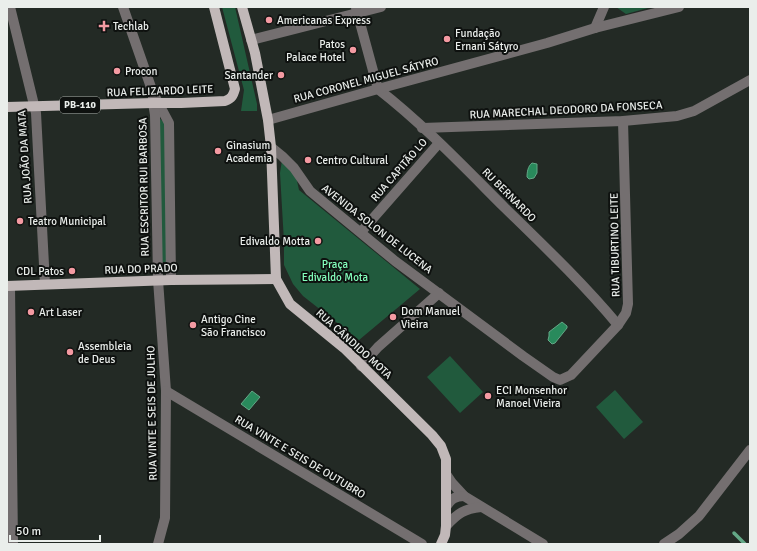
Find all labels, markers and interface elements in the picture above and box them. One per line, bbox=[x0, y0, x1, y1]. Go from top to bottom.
place label: Americanas Express bbox=[277, 14, 371, 27]
marker: Americanas Express bbox=[264, 15, 274, 25]
marker: Techlab bbox=[98, 20, 110, 32]
place label: Techlab bbox=[113, 20, 149, 33]
place label: Fundação Ernani Sátyro bbox=[455, 27, 519, 53]
marker: Fundação Ernani Sátyro bbox=[442, 34, 452, 44]
place label: Patos Palace Hotel bbox=[286, 38, 345, 64]
marker: Patos Palace Hotel bbox=[348, 45, 358, 55]
street label: RUA CORONEL MIGUEL SÁTYRO bbox=[292, 53, 440, 106]
place label: Procon bbox=[125, 65, 157, 78]
marker: Procon bbox=[112, 66, 122, 76]
place label: Santander bbox=[225, 69, 273, 82]
marker: Santander bbox=[276, 70, 286, 80]
street label: RUA FELIZARDO LEITE bbox=[107, 83, 213, 99]
road number: PB-110 bbox=[60, 97, 100, 113]
street label: RUA MARECHAL DEODORO DA FONSECA bbox=[469, 98, 663, 122]
street label: RUA JOÃO DA MATA bbox=[15, 110, 35, 204]
street label: RUA ESCRITOR RUI BARBOSA bbox=[136, 117, 152, 257]
street label: RUA CAPITÃO LO bbox=[368, 136, 430, 204]
place label: Ginasium Academia bbox=[226, 139, 272, 165]
marker: Ginasium Academia bbox=[213, 146, 223, 156]
place label: Centro Cultural bbox=[316, 154, 388, 167]
marker: Centro Cultural bbox=[303, 155, 313, 165]
street label: RU BERNARDO bbox=[479, 165, 539, 225]
street label: AVENIDA SOLON DE LUCENA bbox=[319, 182, 435, 276]
street label: RUA TIBURTINO LEITE bbox=[608, 193, 622, 297]
place label: Teatro Municipal bbox=[28, 215, 106, 228]
marker: Teatro Municipal bbox=[15, 216, 25, 226]
place label: Edivaldo Motta bbox=[240, 235, 310, 248]
marker: Edivaldo Motta bbox=[313, 236, 323, 246]
park label: Praça Edivaldo Mota bbox=[302, 258, 369, 284]
street label: RUA DO PRADO bbox=[104, 261, 178, 277]
place label: CDL Patos bbox=[16, 265, 64, 278]
marker: CDL Patos bbox=[67, 266, 77, 276]
place label: Dom Manuel Vieira bbox=[401, 305, 460, 331]
place label: Art Laser bbox=[39, 306, 82, 319]
street label: RUA CÂNDIDO MOTA bbox=[313, 306, 396, 382]
marker: Art Laser bbox=[26, 307, 36, 317]
marker: Dom Manuel Vieira bbox=[388, 312, 398, 322]
place label: Antigo Cine São Francisco bbox=[201, 313, 266, 339]
marker: Antigo Cine São Francisco bbox=[188, 320, 198, 330]
place label: Assembleia de Deus bbox=[78, 340, 132, 366]
street label: RUA VINTE E SEIS DE JULHO bbox=[144, 345, 160, 481]
marker: Assembleia de Deus bbox=[65, 347, 75, 357]
place label: ECI Monsenhor Manoel Vieira bbox=[496, 384, 567, 410]
marker: ECI Monsenhor Manoel Vieira bbox=[483, 391, 493, 401]
street label: RUA VINTE E SEIS DE OUTUBRO bbox=[232, 413, 368, 501]
scale bar bbox=[10, 517, 100, 543]
text: 50 m bbox=[16, 524, 41, 539]

